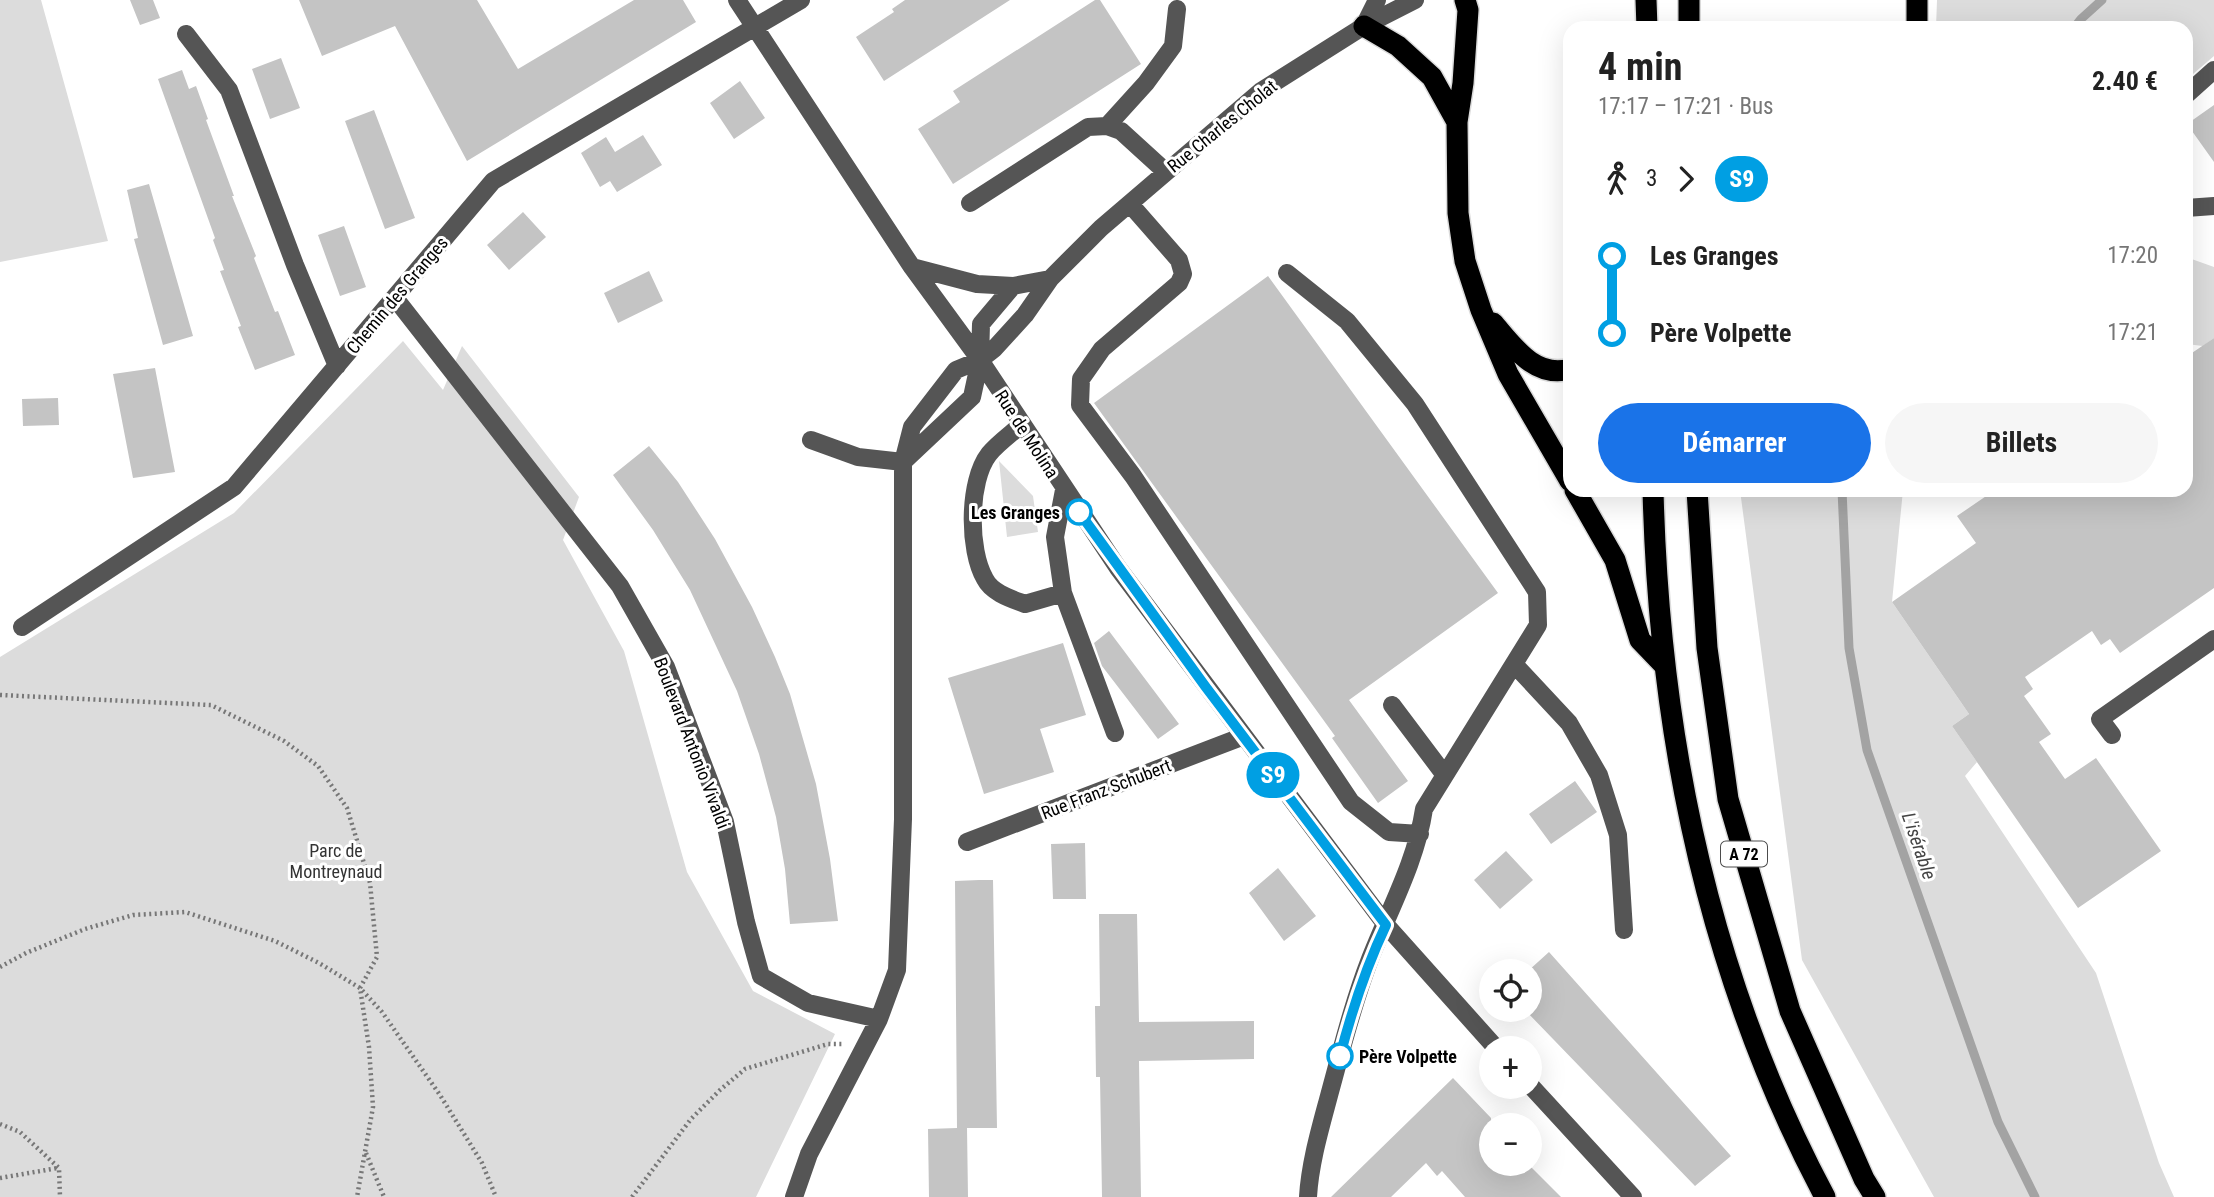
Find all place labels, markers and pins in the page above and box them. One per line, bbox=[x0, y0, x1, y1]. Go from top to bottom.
marker: Les Granges bbox=[1066, 499, 1092, 525]
place label: Les Granges bbox=[971, 502, 1060, 523]
marker: Père Volpette bbox=[1327, 1043, 1353, 1069]
place label: Père Volpette bbox=[1359, 1046, 1457, 1067]

